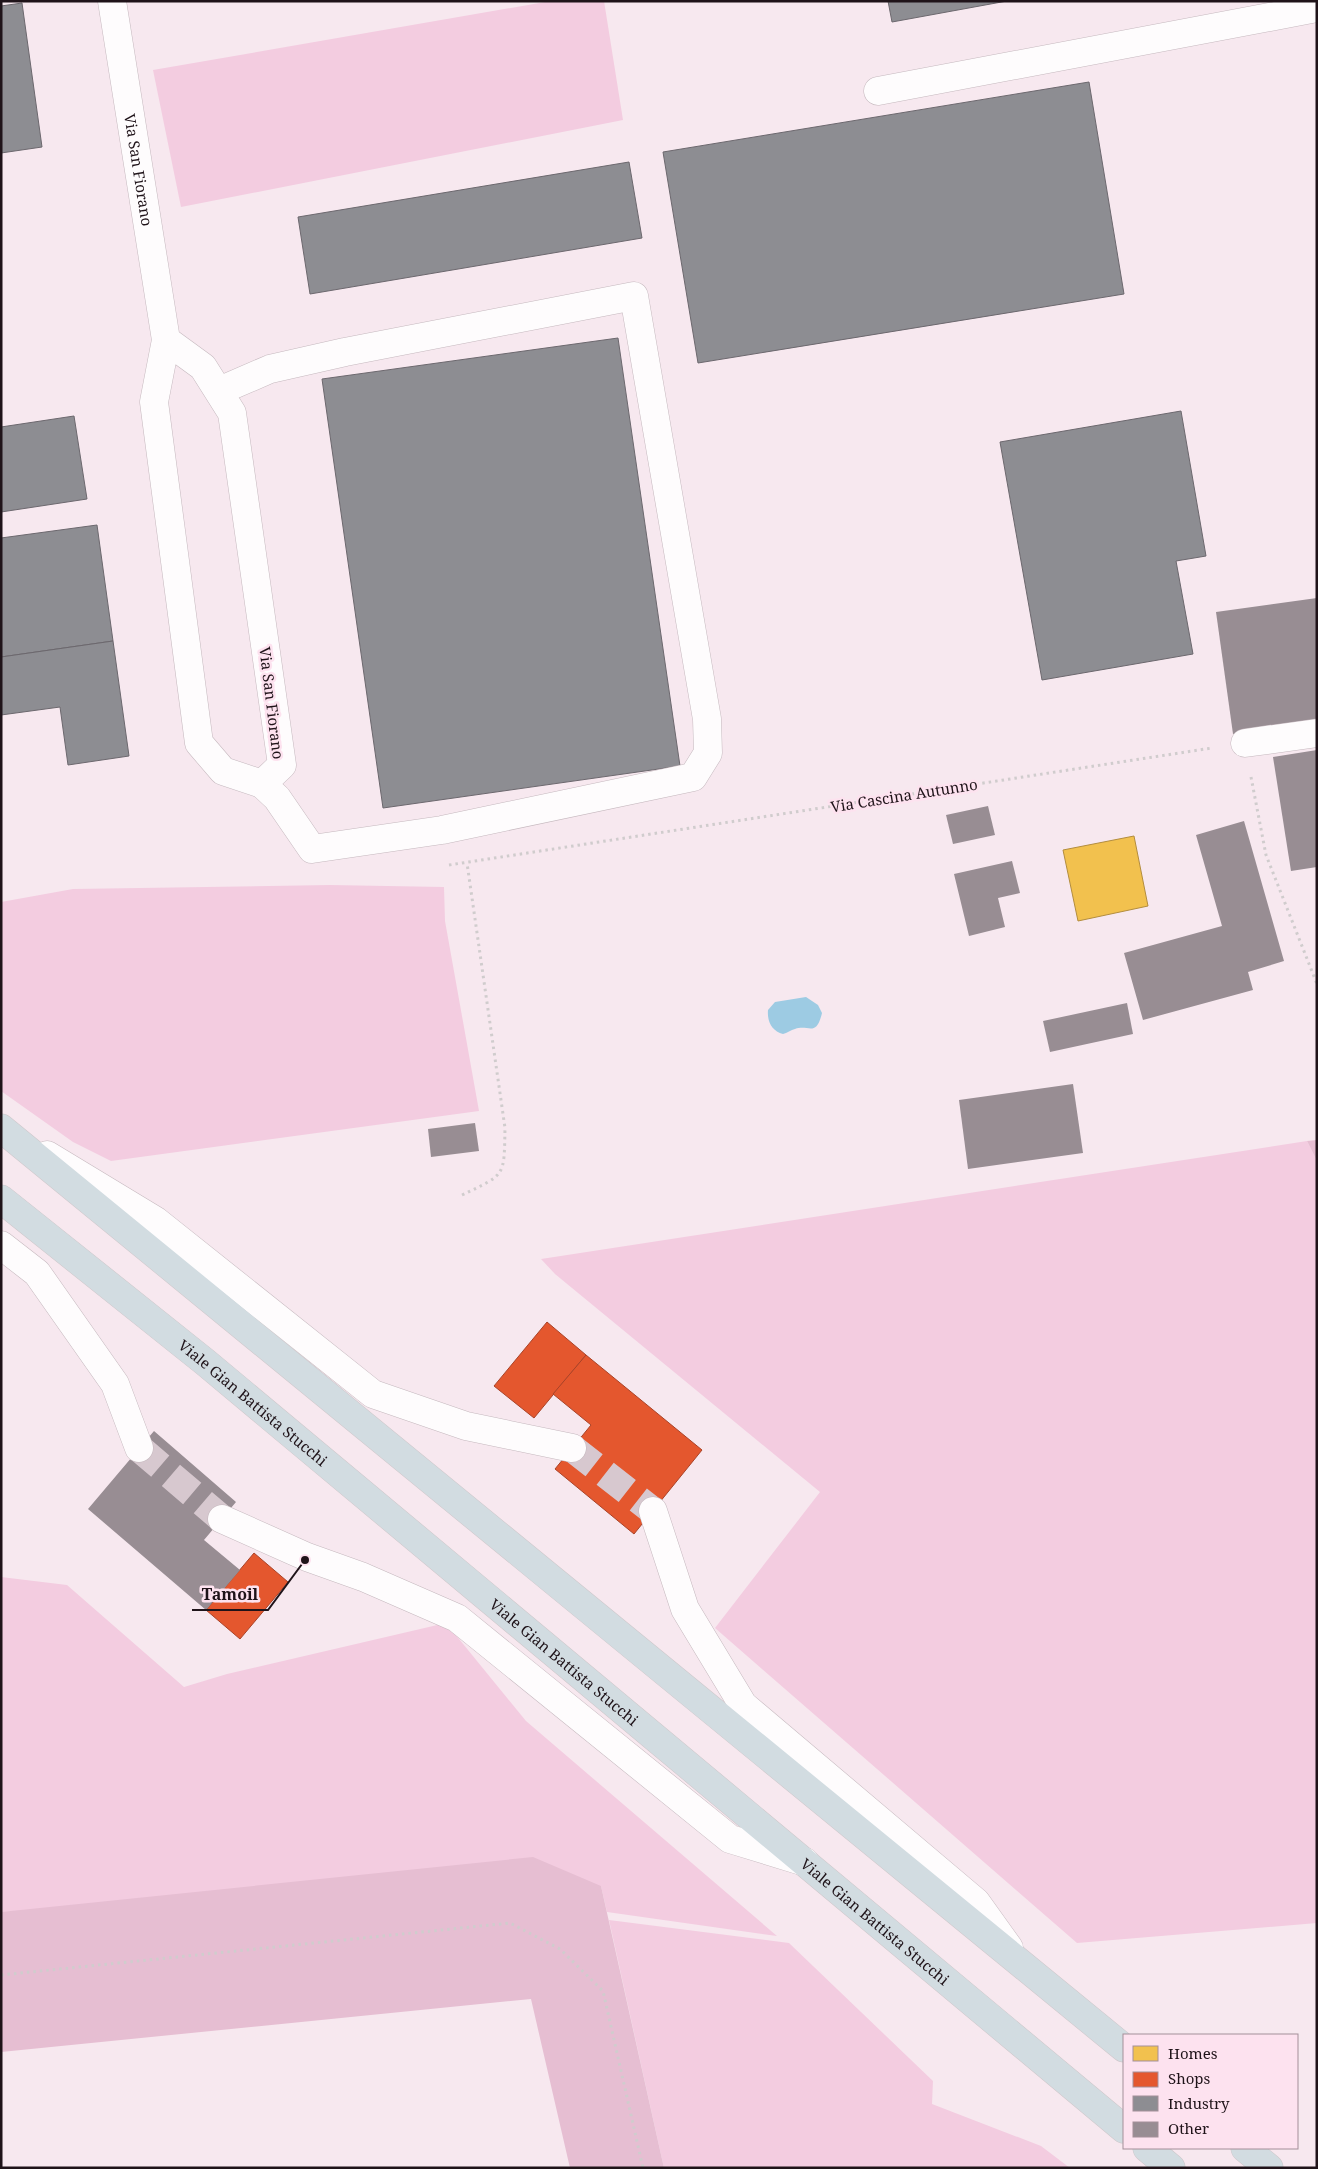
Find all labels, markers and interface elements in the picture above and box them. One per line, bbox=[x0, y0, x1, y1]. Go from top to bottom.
street label: Via San Fiorano bbox=[120, 112, 158, 227]
street label: Via San Fiorano bbox=[255, 646, 289, 760]
street label: Via Cascina Autunno bbox=[829, 774, 979, 816]
street label: Viale Gian Battista Stucchi bbox=[175, 1335, 332, 1470]
callout: Tamoil bbox=[192, 1579, 268, 1610]
text: Tamoil bbox=[202, 1583, 259, 1605]
street label: Viale Gian Battista Stucchi bbox=[486, 1594, 643, 1730]
street label: Viale Gian Battista Stucchi bbox=[797, 1853, 954, 1989]
legend bbox=[1123, 2034, 1298, 2149]
text: Homes bbox=[1168, 2043, 1218, 2063]
text: Shops bbox=[1168, 2068, 1211, 2088]
text: Industry bbox=[1168, 2093, 1230, 2113]
text: Other bbox=[1168, 2118, 1209, 2138]

